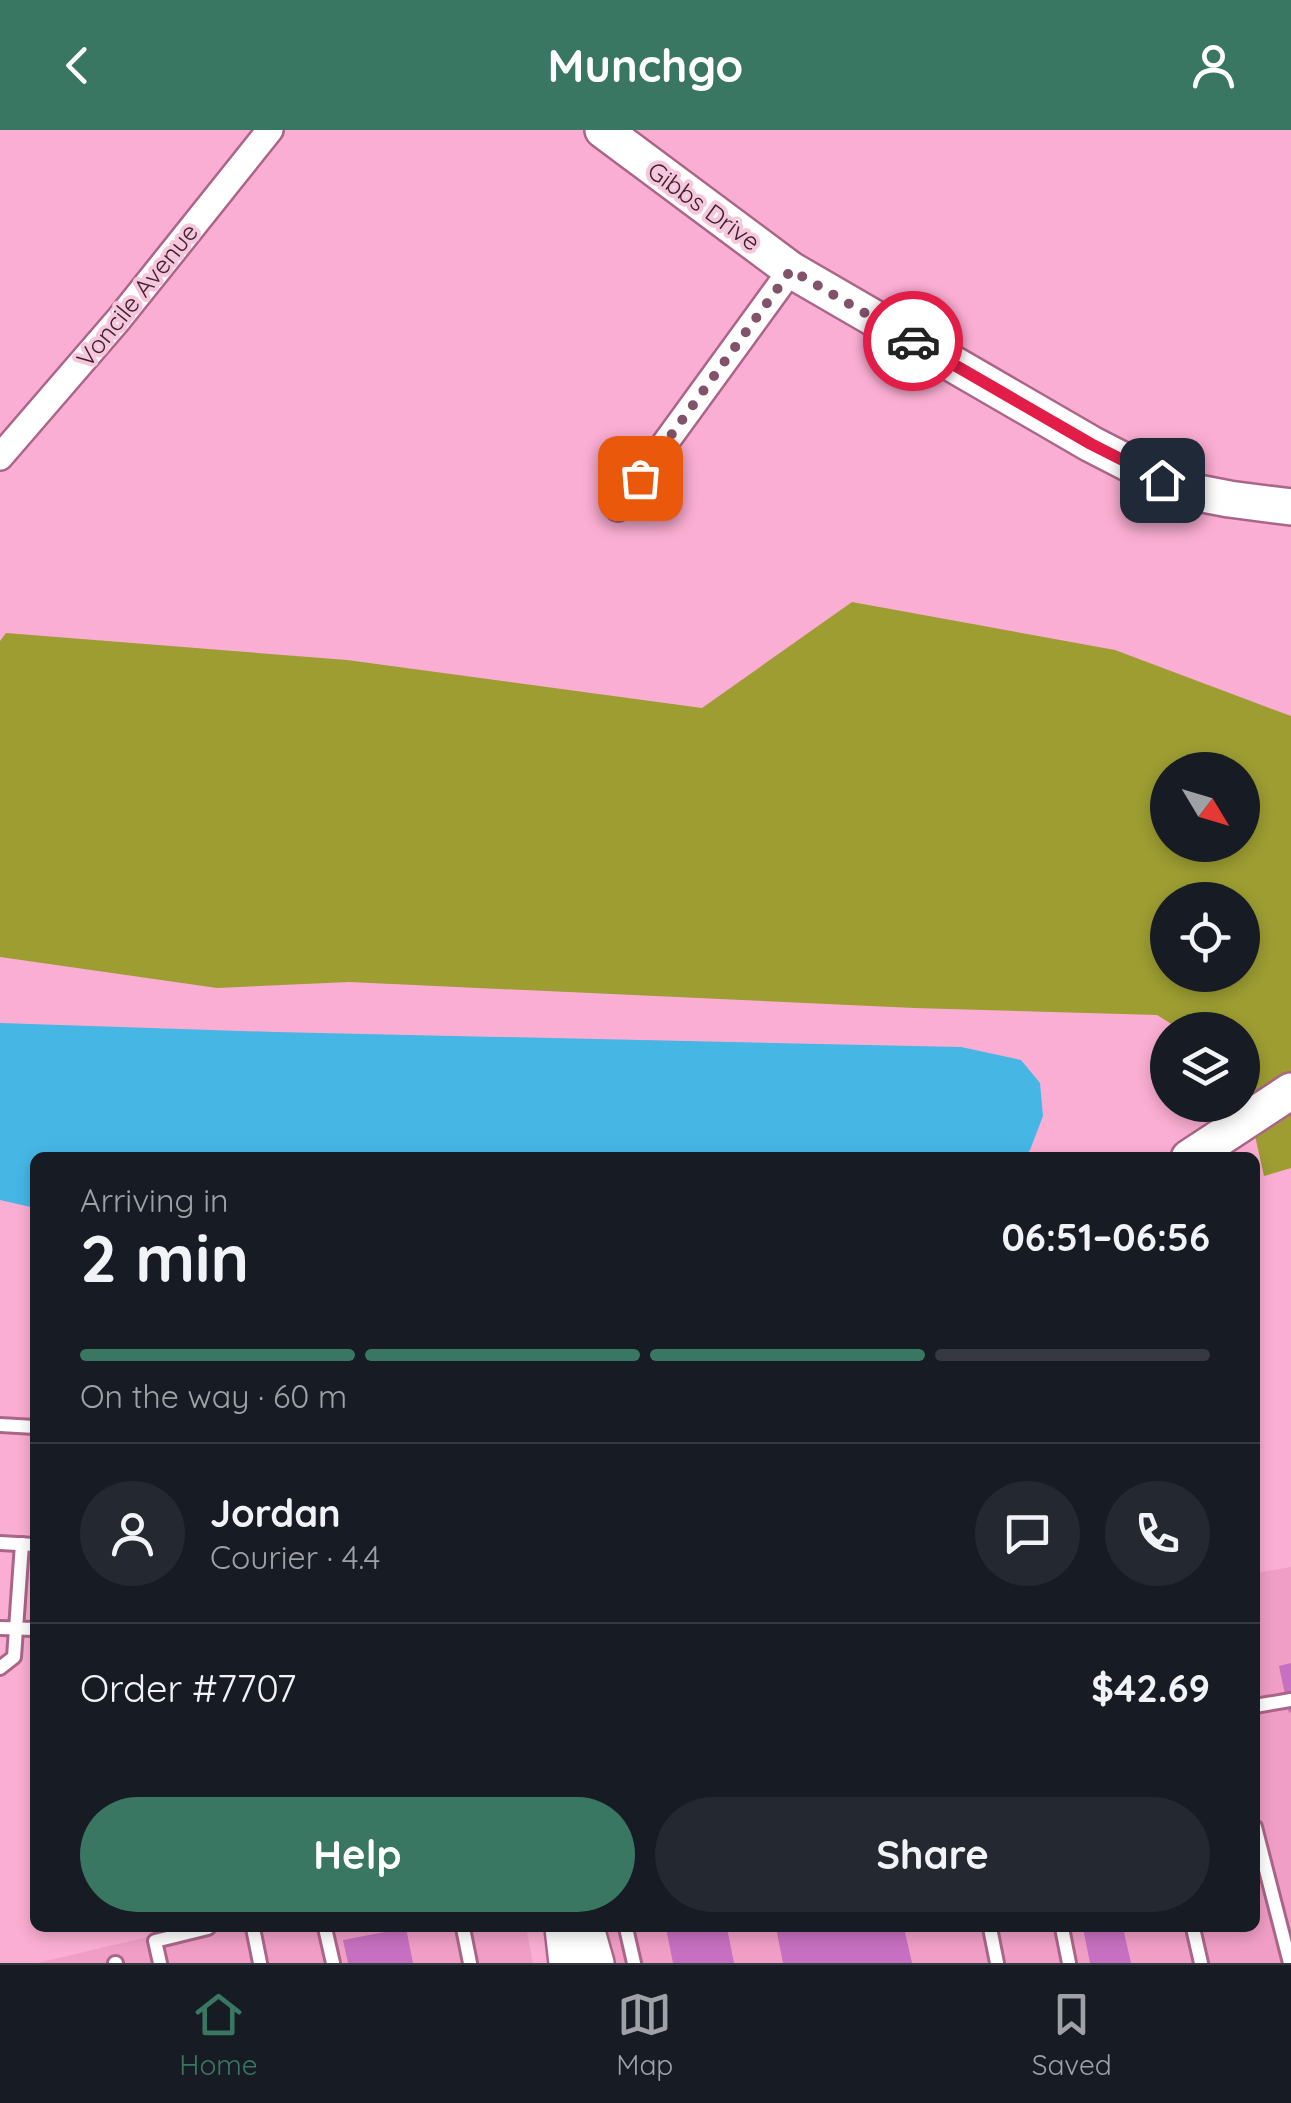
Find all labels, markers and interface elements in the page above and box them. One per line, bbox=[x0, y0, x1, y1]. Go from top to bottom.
text: Munchgo bbox=[548, 37, 743, 93]
icon: back bbox=[50, 38, 105, 93]
icon: person bbox=[1186, 38, 1241, 93]
street label: Gibbs Drive bbox=[642, 154, 767, 257]
street label: Voncile Avenue bbox=[69, 217, 204, 373]
courier bbox=[863, 291, 963, 391]
icon: car bbox=[886, 314, 941, 369]
pin bbox=[598, 436, 683, 521]
pin bbox=[1120, 438, 1205, 523]
icon: bag bbox=[613, 451, 668, 506]
icon: home bbox=[1135, 453, 1190, 508]
north arrow bbox=[1150, 752, 1260, 862]
map controls bbox=[1150, 752, 1260, 1122]
button: locate bbox=[1150, 882, 1260, 992]
button: layers bbox=[1150, 1012, 1260, 1122]
text: Arriving in bbox=[80, 1180, 229, 1220]
text: 06:51–06:56 bbox=[1001, 1213, 1210, 1261]
text: 2 min bbox=[80, 1217, 249, 1298]
text: On the way · 60 m bbox=[80, 1376, 347, 1416]
button: person bbox=[80, 1481, 185, 1586]
button: chat bbox=[975, 1481, 1080, 1586]
button: phone bbox=[1105, 1481, 1210, 1586]
text: Jordan bbox=[210, 1489, 341, 1537]
text: Courier · 4.4 bbox=[210, 1537, 380, 1577]
text: Order #7707 bbox=[80, 1664, 296, 1712]
text: $42.69 bbox=[1091, 1664, 1210, 1712]
button: Help bbox=[80, 1797, 635, 1912]
button: Share bbox=[655, 1797, 1210, 1912]
tab: Home bbox=[179, 1987, 258, 2082]
tab: Map bbox=[616, 1987, 673, 2082]
tab: Saved bbox=[1032, 1987, 1112, 2082]

